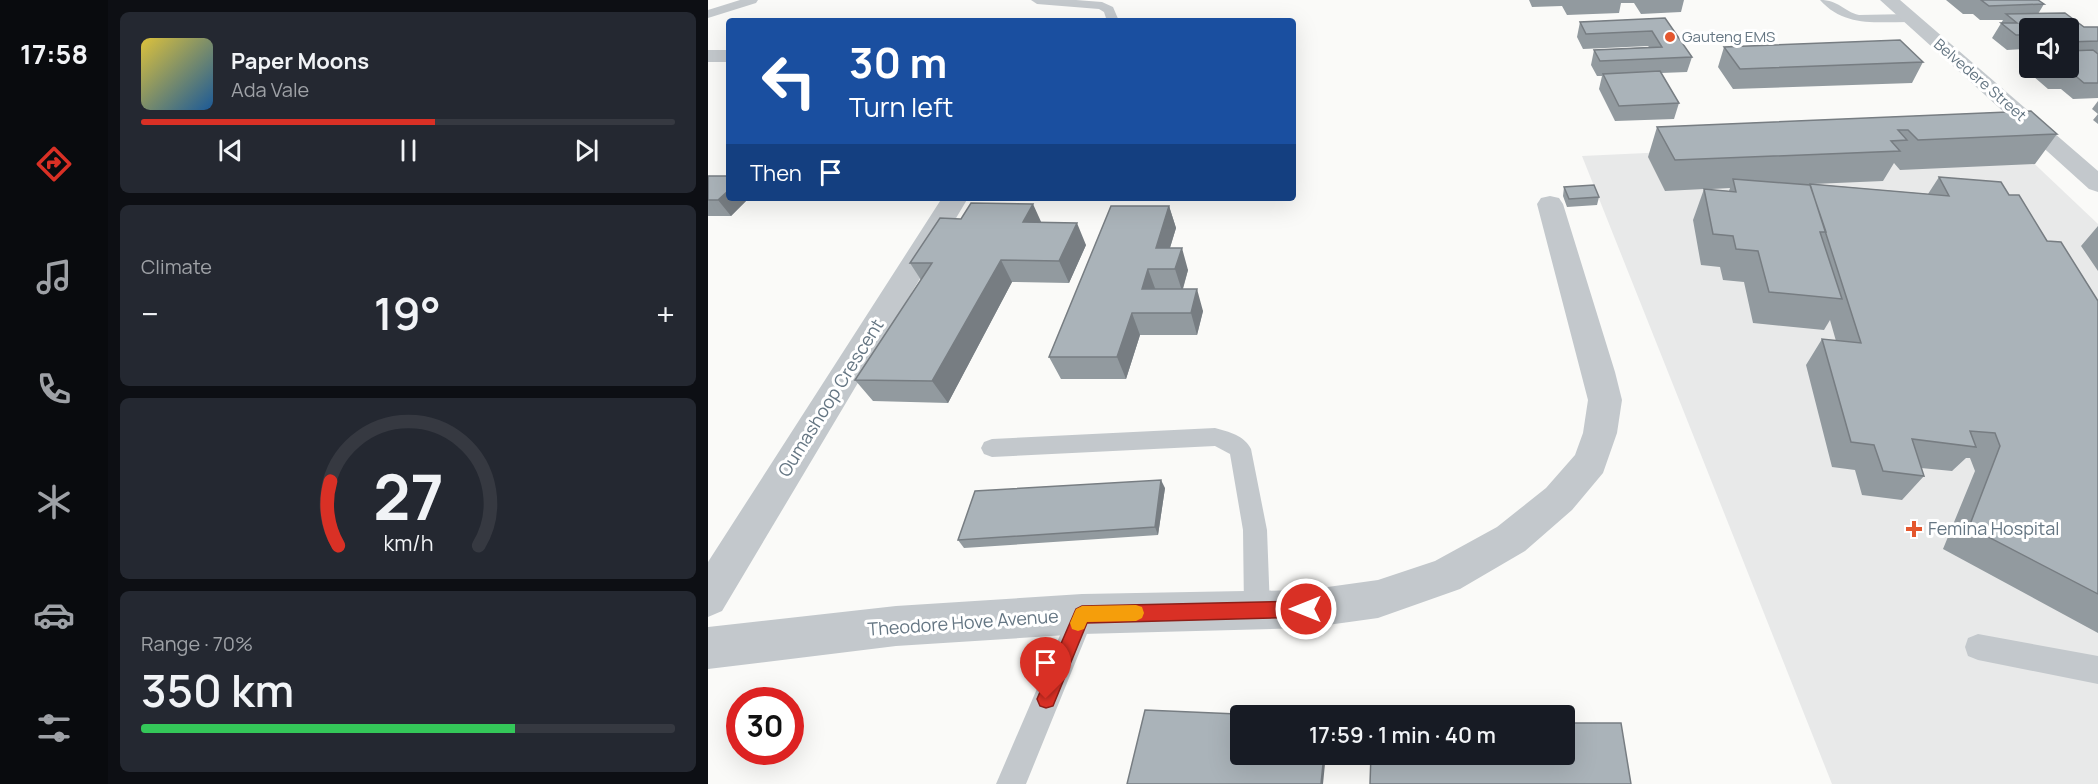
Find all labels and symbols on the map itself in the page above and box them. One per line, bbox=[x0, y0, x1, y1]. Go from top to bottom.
place label: Gauteng EMS bbox=[1682, 26, 1775, 47]
marker: Gauteng EMS bbox=[1663, 30, 1677, 44]
street label: Belvedere Street bbox=[1930, 34, 2031, 126]
street label: Oumashoop Crescent bbox=[772, 314, 888, 481]
place label: Femina Hospital bbox=[1928, 516, 2059, 540]
marker: Femina Hospital bbox=[1905, 520, 1923, 538]
position arrow bbox=[1274, 577, 1338, 641]
street label: Theodore Hove Avenue bbox=[867, 603, 1059, 641]
pin bbox=[1020, 637, 1071, 699]
speed limit sign: 30 bbox=[726, 687, 804, 765]

